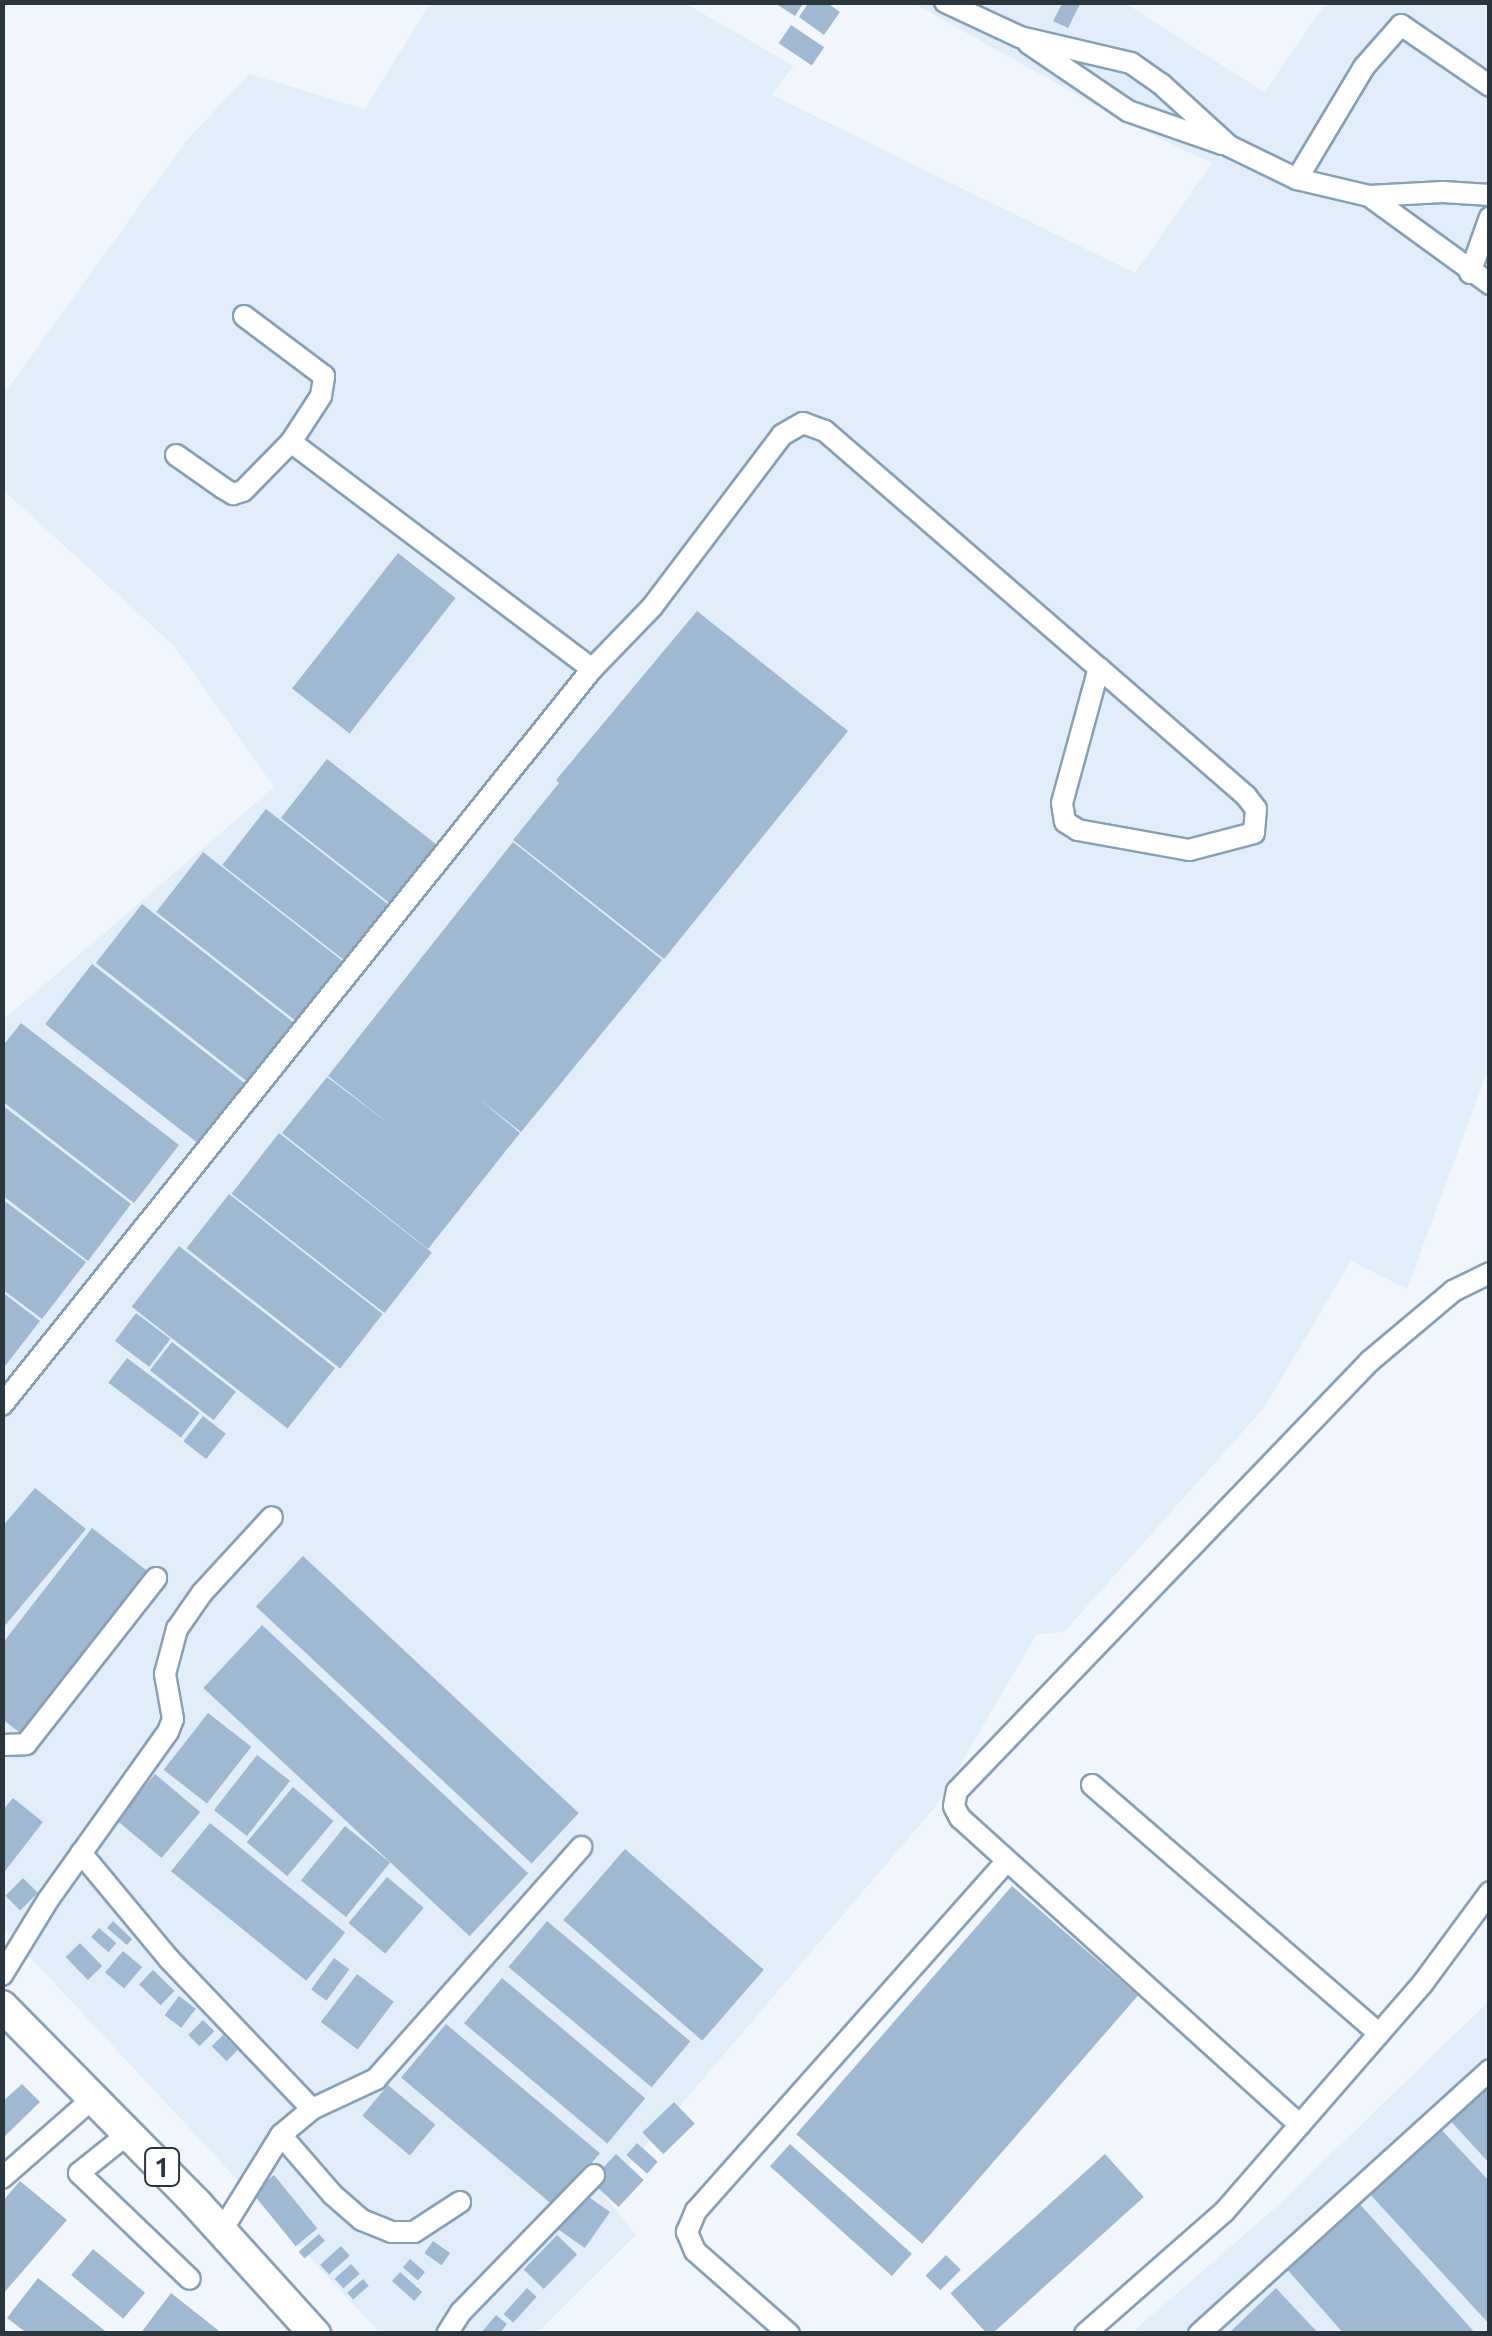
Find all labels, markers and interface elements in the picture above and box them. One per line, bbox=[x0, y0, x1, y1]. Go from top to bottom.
road number: 1 bbox=[142, 2144, 182, 2190]

